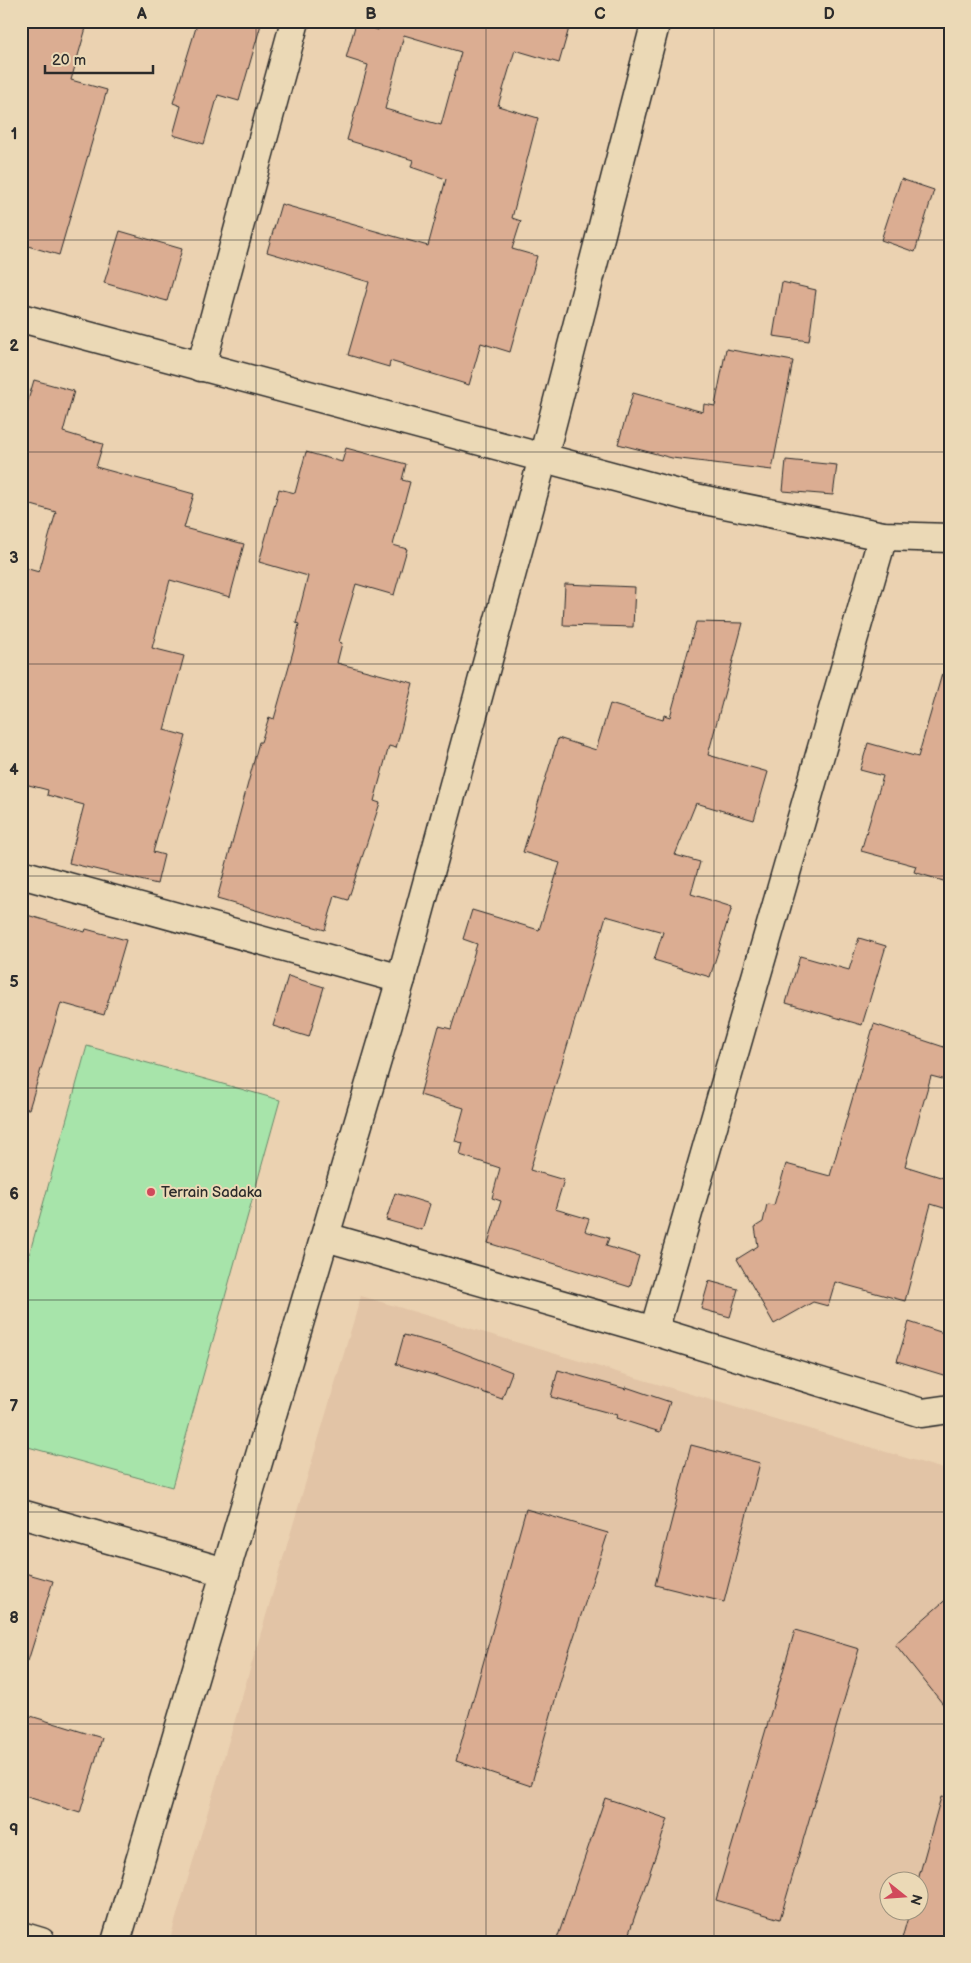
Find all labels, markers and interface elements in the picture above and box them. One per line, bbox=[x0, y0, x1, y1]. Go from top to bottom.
text: A bbox=[136, 5, 147, 24]
text: B bbox=[365, 5, 377, 24]
text: C bbox=[594, 5, 606, 24]
text: D bbox=[823, 5, 835, 24]
scale bar bbox=[45, 42, 152, 74]
text: 20 m bbox=[52, 51, 86, 70]
text: 1 bbox=[11, 125, 17, 144]
text: 2 bbox=[9, 337, 19, 356]
text: 3 bbox=[9, 549, 19, 568]
text: 4 bbox=[9, 761, 19, 780]
text: 5 bbox=[9, 973, 19, 992]
place label: Terrain Sadaka bbox=[161, 1183, 262, 1202]
text: 6 bbox=[9, 1185, 19, 1204]
marker: Terrain Sadaka bbox=[145, 1186, 157, 1198]
text: 7 bbox=[10, 1397, 19, 1416]
text: 8 bbox=[9, 1609, 19, 1628]
text: 9 bbox=[9, 1821, 19, 1840]
north arrow bbox=[878, 1870, 928, 1920]
text: N bbox=[906, 1892, 926, 1907]

